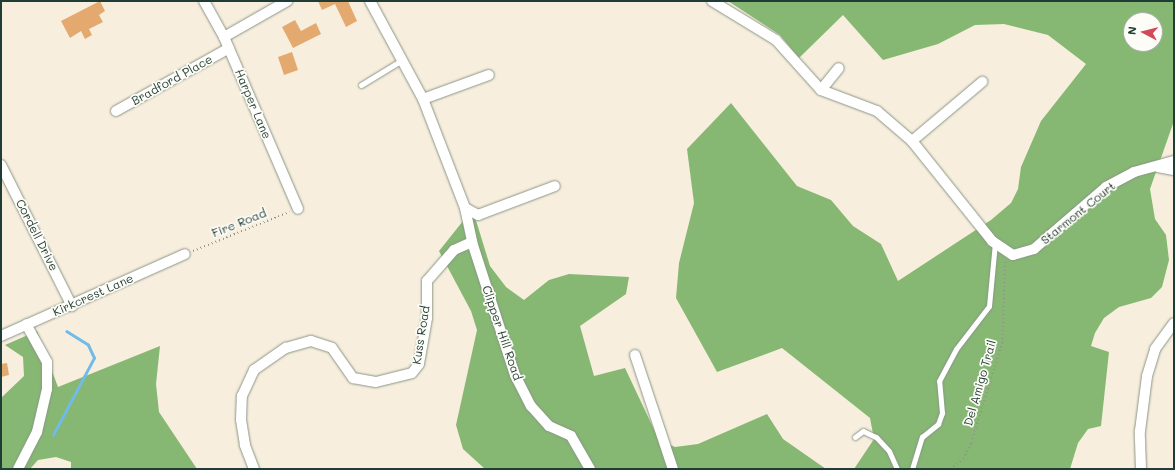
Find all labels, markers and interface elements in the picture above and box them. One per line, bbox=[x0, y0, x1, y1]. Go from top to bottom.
north arrow bbox=[1123, 12, 1163, 52]
text: N bbox=[1124, 26, 1140, 36]
street label: Bradford Place bbox=[129, 52, 215, 108]
street label: Harper Lane bbox=[232, 67, 274, 141]
street label: Starmont Court bbox=[1038, 179, 1118, 247]
street label: Cordell Drive bbox=[13, 197, 61, 273]
street label: Fire Road bbox=[210, 206, 268, 240]
street label: Kirkcrest Lane bbox=[50, 271, 136, 319]
street label: Clipper Hill Road bbox=[479, 284, 525, 382]
street label: Kuss Road bbox=[409, 305, 433, 365]
street label: Del Amigo Trail bbox=[961, 338, 999, 428]

